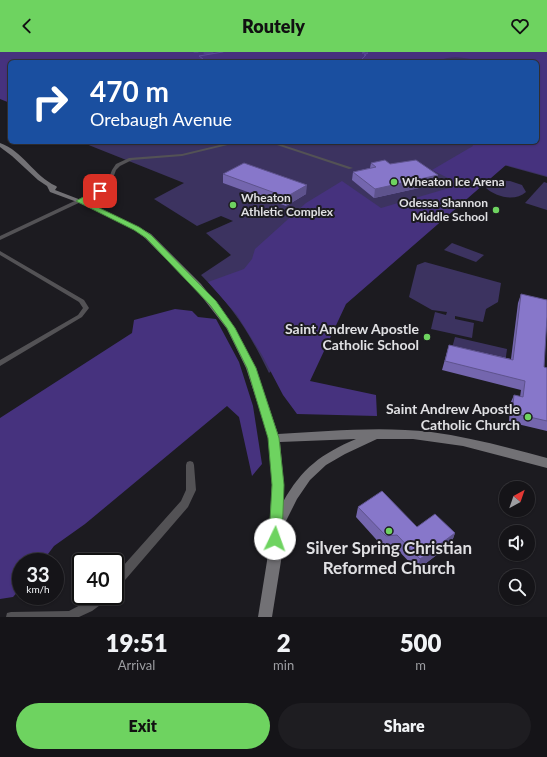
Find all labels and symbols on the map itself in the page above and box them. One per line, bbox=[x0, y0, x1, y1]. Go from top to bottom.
pin bbox=[83, 174, 117, 208]
place label: Wheaton Ice Arena bbox=[402, 174, 505, 189]
marker: Wheaton Ice Arena bbox=[389, 177, 399, 187]
place label: Wheaton Athletic Complex bbox=[240, 190, 334, 219]
place label: Odessa Shannon Middle School bbox=[399, 195, 488, 224]
marker: Wheaton Athletic Complex bbox=[228, 200, 238, 210]
marker: Odessa Shannon Middle School bbox=[491, 205, 501, 215]
place label: Saint Andrew Apostle Catholic School bbox=[285, 320, 420, 353]
marker: Saint Andrew Apostle Catholic School bbox=[422, 332, 432, 342]
place label: Saint Andrew Apostle Catholic Church bbox=[386, 400, 521, 433]
marker: Saint Andrew Apostle Catholic Church bbox=[523, 412, 533, 422]
north arrow bbox=[499, 481, 535, 517]
position arrow bbox=[254, 518, 296, 560]
marker: Silver Spring Christian Reformed Church bbox=[384, 526, 394, 536]
place label: Silver Spring Christian Reformed Church bbox=[306, 537, 472, 578]
speed limit sign: 40 bbox=[72, 553, 124, 605]

